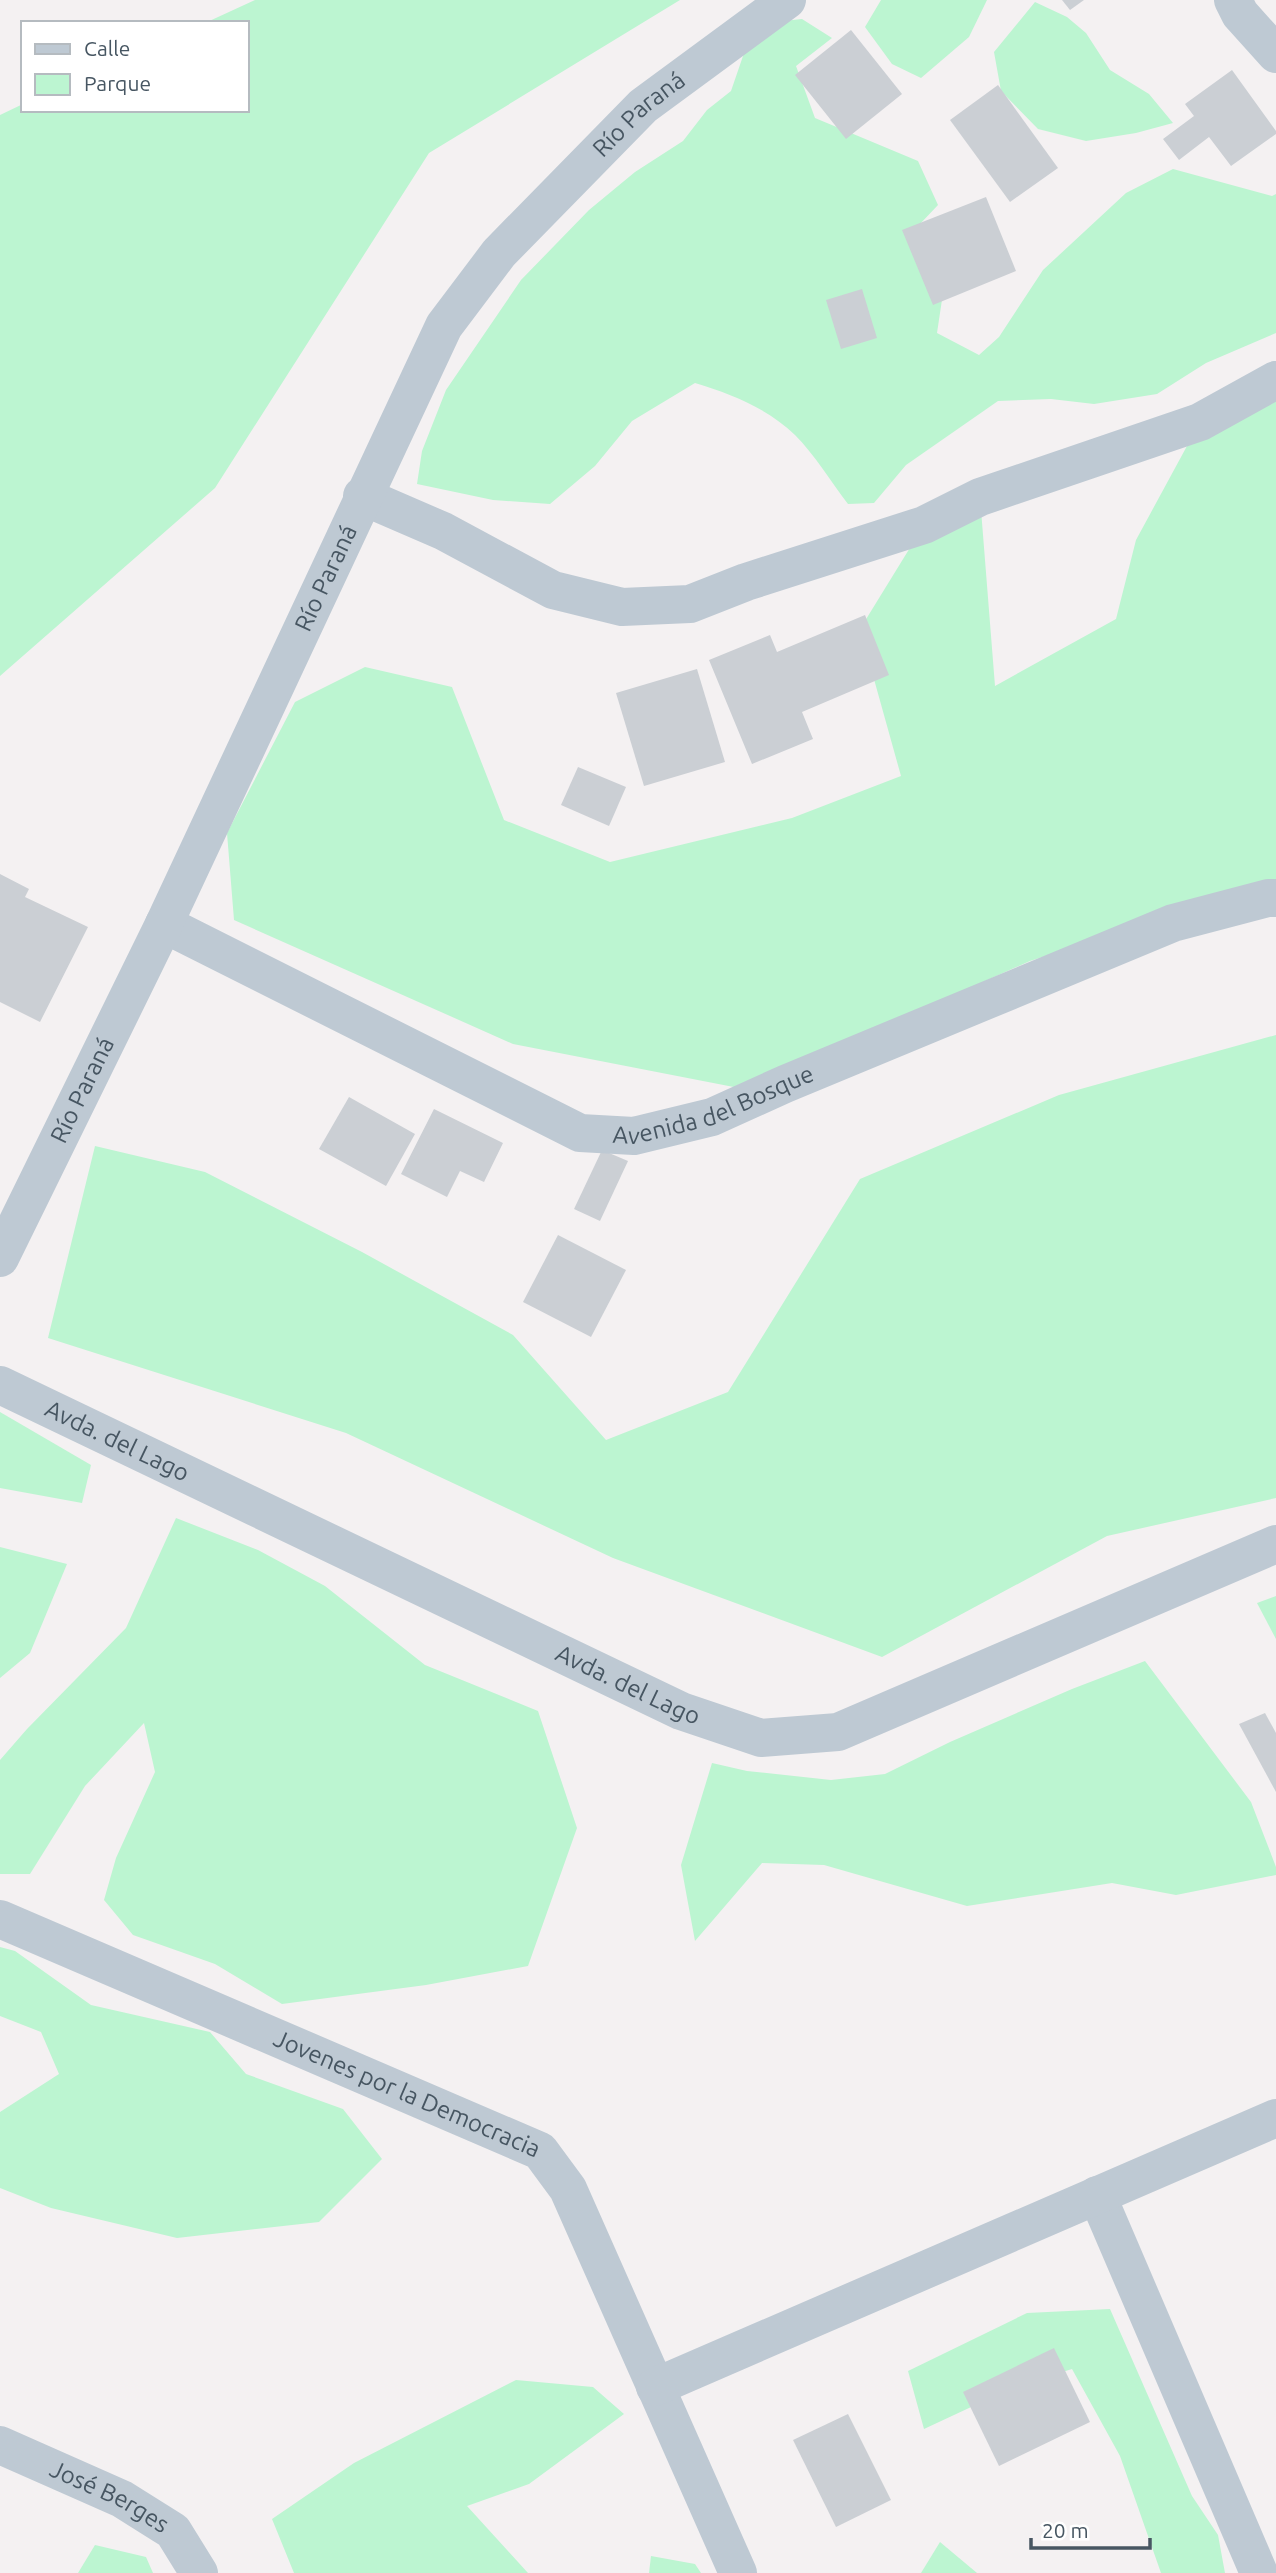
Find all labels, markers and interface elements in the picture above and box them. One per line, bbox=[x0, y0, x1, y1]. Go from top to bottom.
legend bbox=[21, 21, 248, 112]
text: Calle bbox=[84, 36, 130, 60]
street label: Río Paraná bbox=[587, 66, 690, 162]
text: Parque bbox=[84, 71, 151, 95]
street label: Río Paraná bbox=[289, 520, 362, 635]
street label: Río Paraná bbox=[45, 1033, 119, 1147]
street label: Avenida del Bosque bbox=[612, 1060, 817, 1149]
street label: Avda. del Lago bbox=[41, 1395, 194, 1487]
street label: Avda. del Lago bbox=[552, 1639, 704, 1729]
street label: Jovenes por la Democracia bbox=[270, 2024, 545, 2163]
street label: José Berges bbox=[46, 2455, 174, 2538]
scale bar bbox=[1031, 2506, 1150, 2550]
text: 20 m bbox=[1042, 2518, 1089, 2542]

